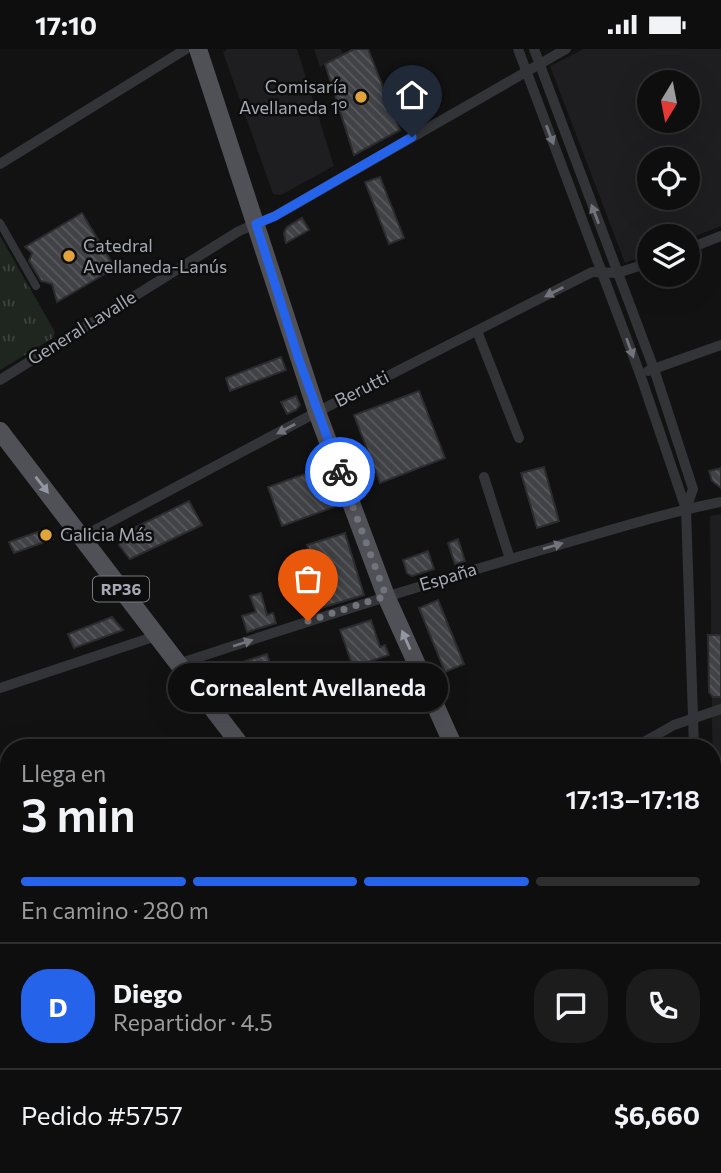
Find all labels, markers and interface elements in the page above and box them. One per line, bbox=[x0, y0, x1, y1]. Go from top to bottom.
text: 17:10 bbox=[35, 9, 97, 40]
pin bbox=[382, 65, 442, 137]
north arrow bbox=[637, 70, 700, 133]
map controls bbox=[637, 70, 700, 287]
place label: Comisaría Avellaneda 1° bbox=[239, 75, 347, 118]
icon: home bbox=[393, 76, 431, 114]
marker: Comisaría Avellaneda 1° bbox=[353, 89, 369, 105]
one-way arrow bbox=[545, 125, 556, 146]
button: locate bbox=[637, 147, 700, 210]
one-way arrow bbox=[590, 203, 601, 224]
button: layers bbox=[637, 224, 700, 287]
place label: Catedral Avellaneda-Lanús bbox=[83, 234, 227, 277]
marker: Catedral Avellaneda-Lanús bbox=[61, 248, 77, 264]
street label: General Lavalle bbox=[23, 285, 140, 369]
one-way arrow bbox=[544, 286, 564, 297]
one-way arrow bbox=[625, 338, 636, 359]
street label: Berutti bbox=[331, 365, 392, 411]
one-way arrow bbox=[276, 423, 296, 434]
courier bbox=[305, 437, 375, 507]
icon: bike bbox=[321, 453, 359, 491]
one-way arrow bbox=[35, 475, 50, 493]
place label: Galicia Más bbox=[60, 523, 153, 545]
marker: Galicia Más bbox=[38, 527, 54, 543]
one-way arrow bbox=[543, 541, 564, 551]
pin bbox=[278, 549, 338, 621]
street label: España bbox=[416, 557, 479, 595]
icon: bag bbox=[289, 560, 327, 598]
road number: RP36 bbox=[93, 576, 149, 601]
one-way arrow bbox=[400, 630, 412, 650]
one-way arrow bbox=[232, 637, 253, 648]
callout: Cornealent Avellaneda bbox=[168, 663, 448, 712]
text: Cornealent Avellaneda bbox=[190, 673, 426, 701]
text: Llega en bbox=[21, 759, 106, 787]
text: 17:13–17:18 bbox=[566, 783, 700, 814]
text: 3 min bbox=[21, 785, 136, 841]
text: En camino · 280 m bbox=[21, 896, 209, 924]
button: chat bbox=[534, 969, 608, 1043]
button: phone bbox=[626, 969, 700, 1043]
text: Diego bbox=[113, 977, 183, 1008]
text: D bbox=[48, 991, 68, 1022]
text: Repartidor · 4.5 bbox=[113, 1008, 273, 1036]
text: Pedido #5757 bbox=[21, 1099, 183, 1130]
text: $6,660 bbox=[614, 1099, 700, 1130]

